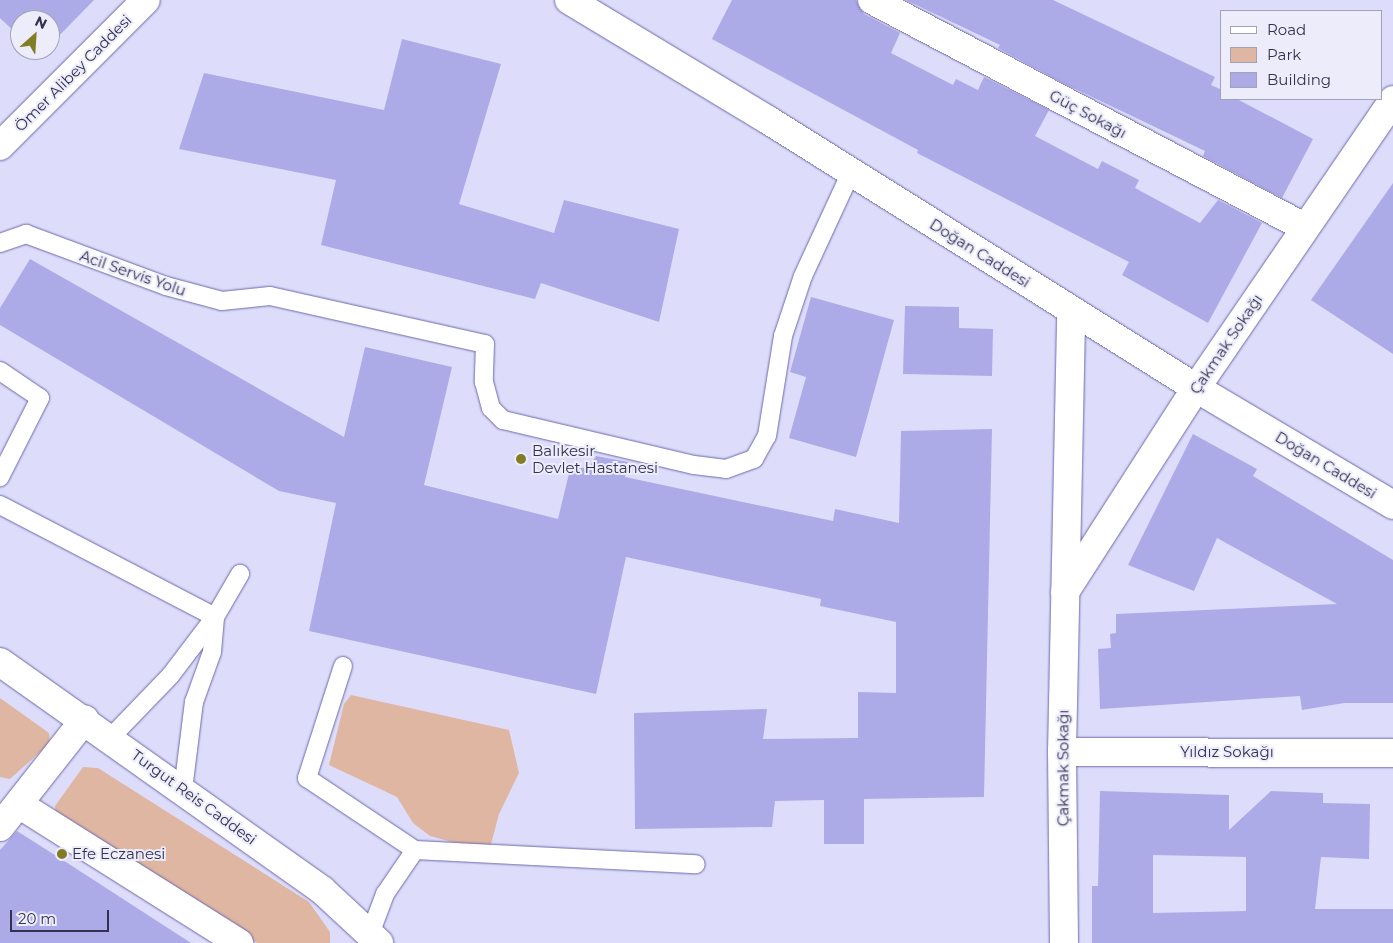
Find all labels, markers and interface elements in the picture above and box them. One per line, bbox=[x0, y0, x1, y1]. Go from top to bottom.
north arrow bbox=[10, 10, 60, 60]
legend bbox=[1220, 10, 1383, 100]
street label: Ömer Alibey Caddesi bbox=[11, 11, 135, 135]
text: N bbox=[32, 12, 50, 33]
text: Road bbox=[1267, 20, 1306, 39]
text: Park bbox=[1267, 45, 1301, 64]
text: Building bbox=[1267, 70, 1331, 89]
street label: Güç Sokağı bbox=[1046, 86, 1130, 142]
street label: Doğan Caddesi bbox=[926, 215, 1034, 291]
street label: Acil Servis Yolu bbox=[78, 246, 188, 300]
street label: Çakmak Sokağı bbox=[1186, 291, 1266, 397]
street label: Doğan Caddesi bbox=[1272, 428, 1380, 502]
place label: Balıkesir Devlet Hastanesi bbox=[532, 441, 658, 476]
marker: Balıkesir Devlet Hastanesi bbox=[514, 452, 528, 466]
street label: Çakmak Sokağı bbox=[1054, 710, 1072, 826]
street label: Yıldız Sokağı bbox=[1180, 743, 1274, 761]
street label: Turgut Reis Caddesi bbox=[128, 746, 260, 848]
place label: Efe Eczanesi bbox=[72, 845, 165, 863]
marker: Efe Eczanesi bbox=[56, 848, 68, 860]
scale bar bbox=[12, 900, 111, 932]
text: 20 m bbox=[18, 909, 56, 928]

